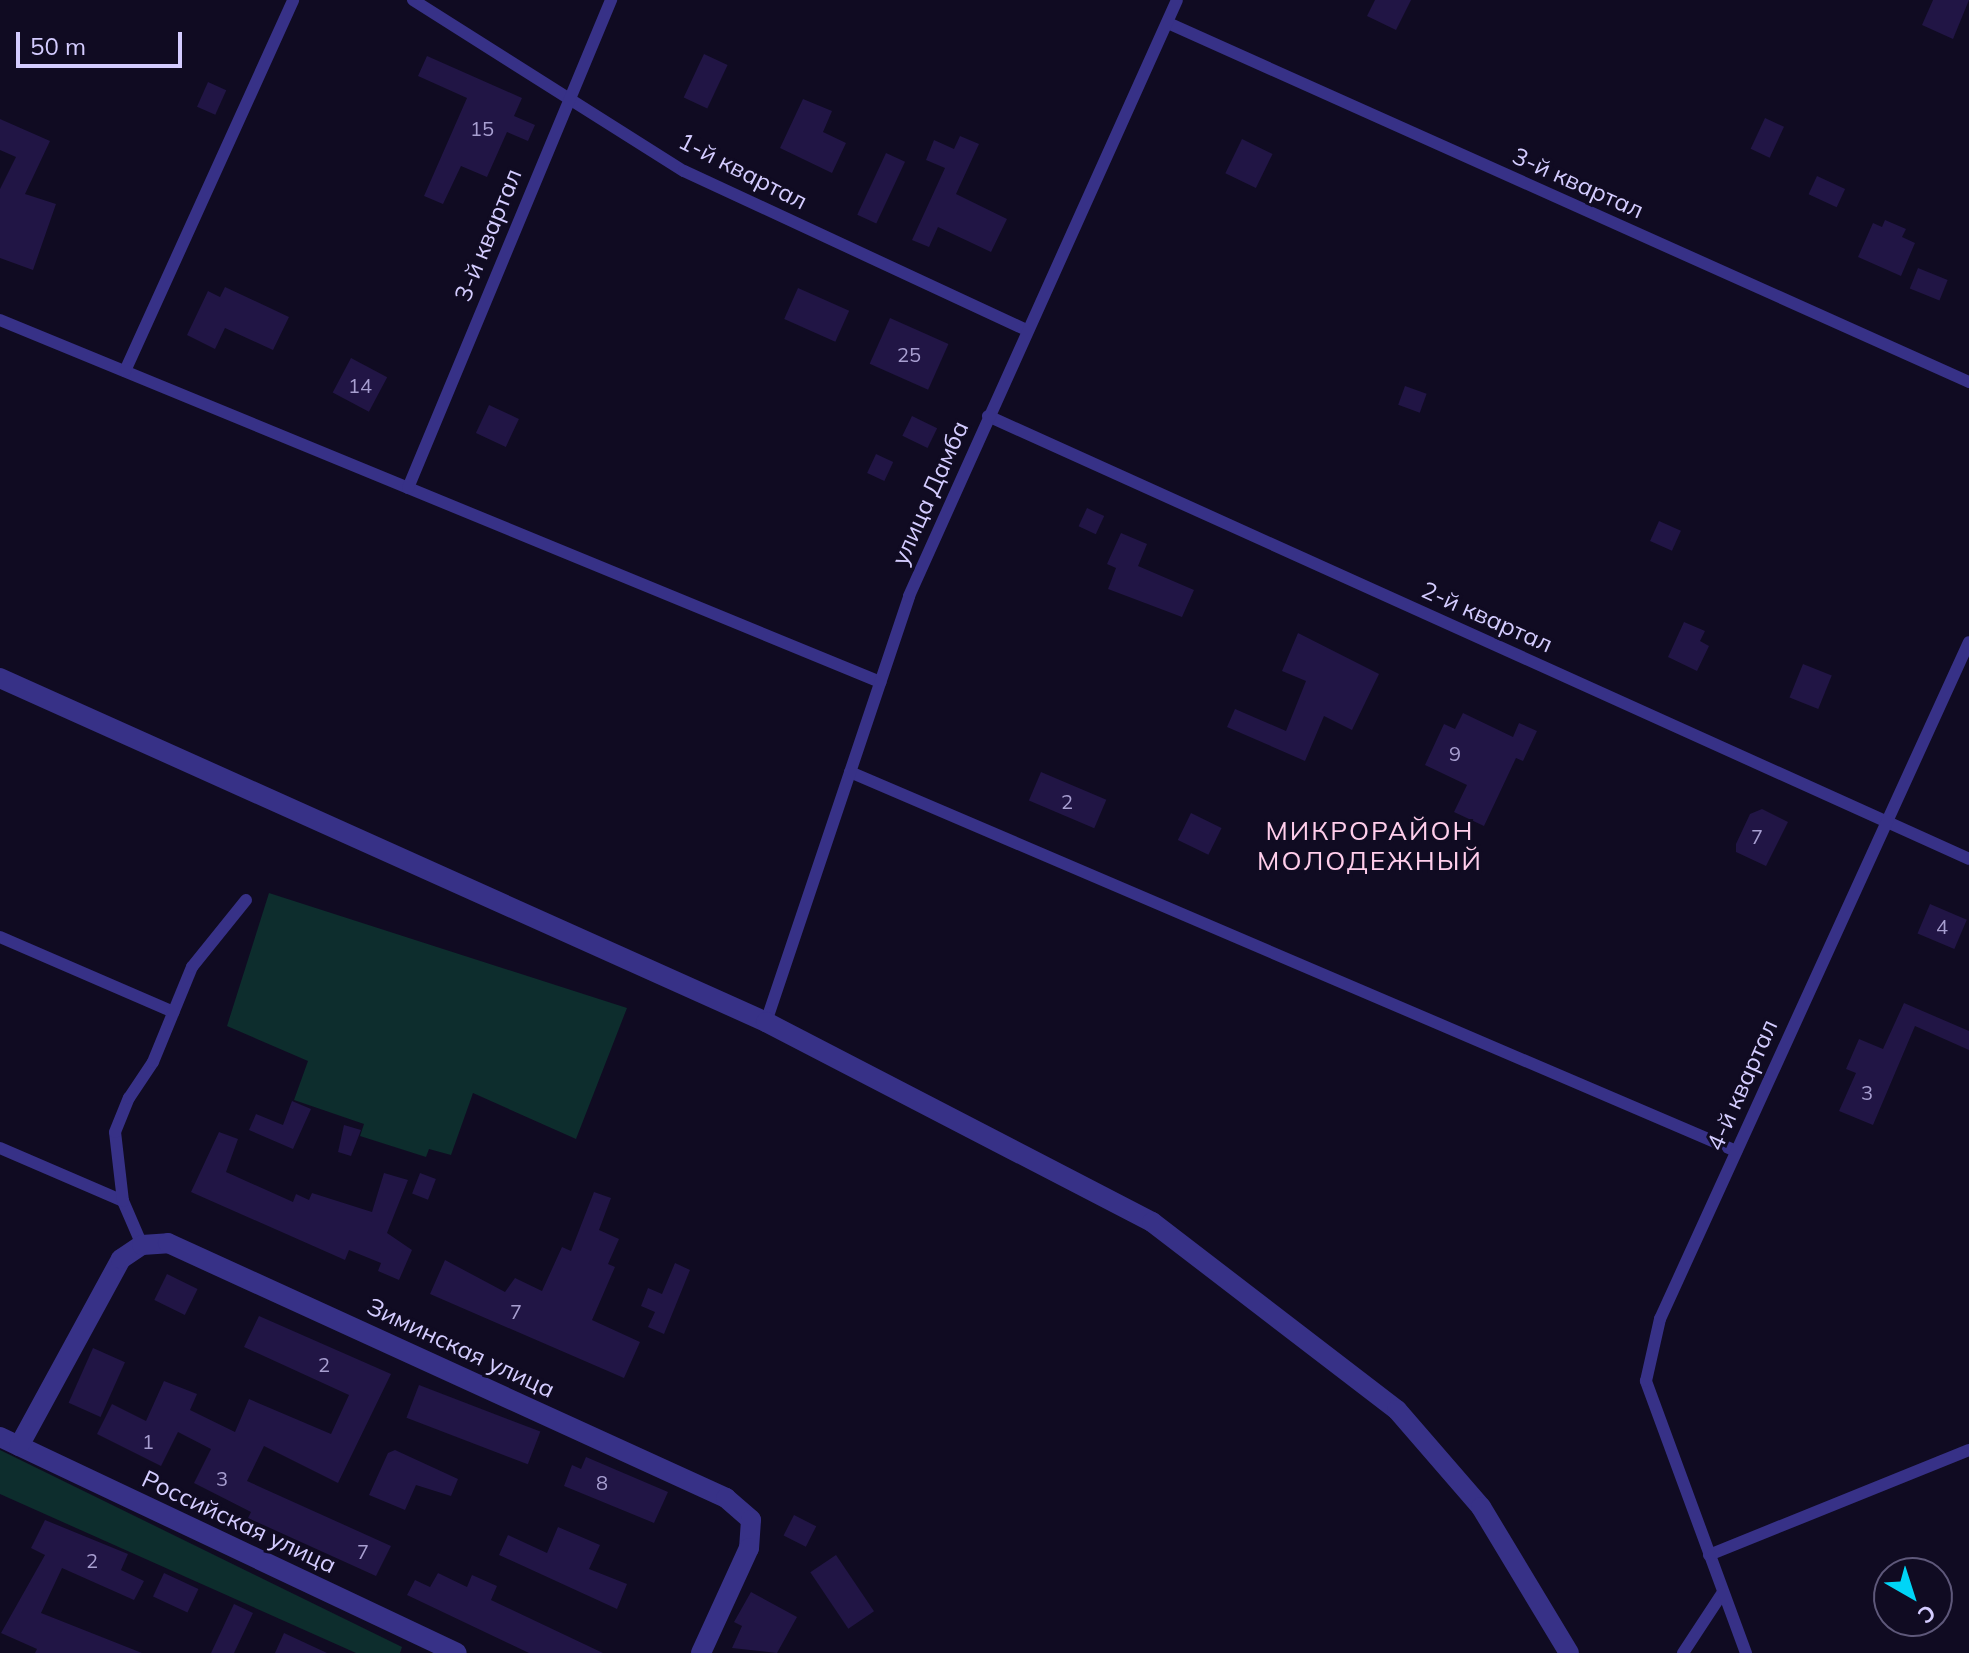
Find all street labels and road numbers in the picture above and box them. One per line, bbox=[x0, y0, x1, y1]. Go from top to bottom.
street label: 1-й квартал bbox=[674, 126, 812, 216]
street label: 3-й квартал bbox=[1508, 141, 1648, 225]
street label: 3-й квартал bbox=[448, 164, 528, 306]
street label: улица Дамба bbox=[885, 416, 975, 570]
street label: 2-й квартал bbox=[1417, 575, 1557, 659]
street label: 4-й квартал bbox=[1700, 1015, 1784, 1155]
street label: Зиминская улица bbox=[363, 1292, 559, 1404]
street label: Российская улица bbox=[137, 1464, 341, 1580]

